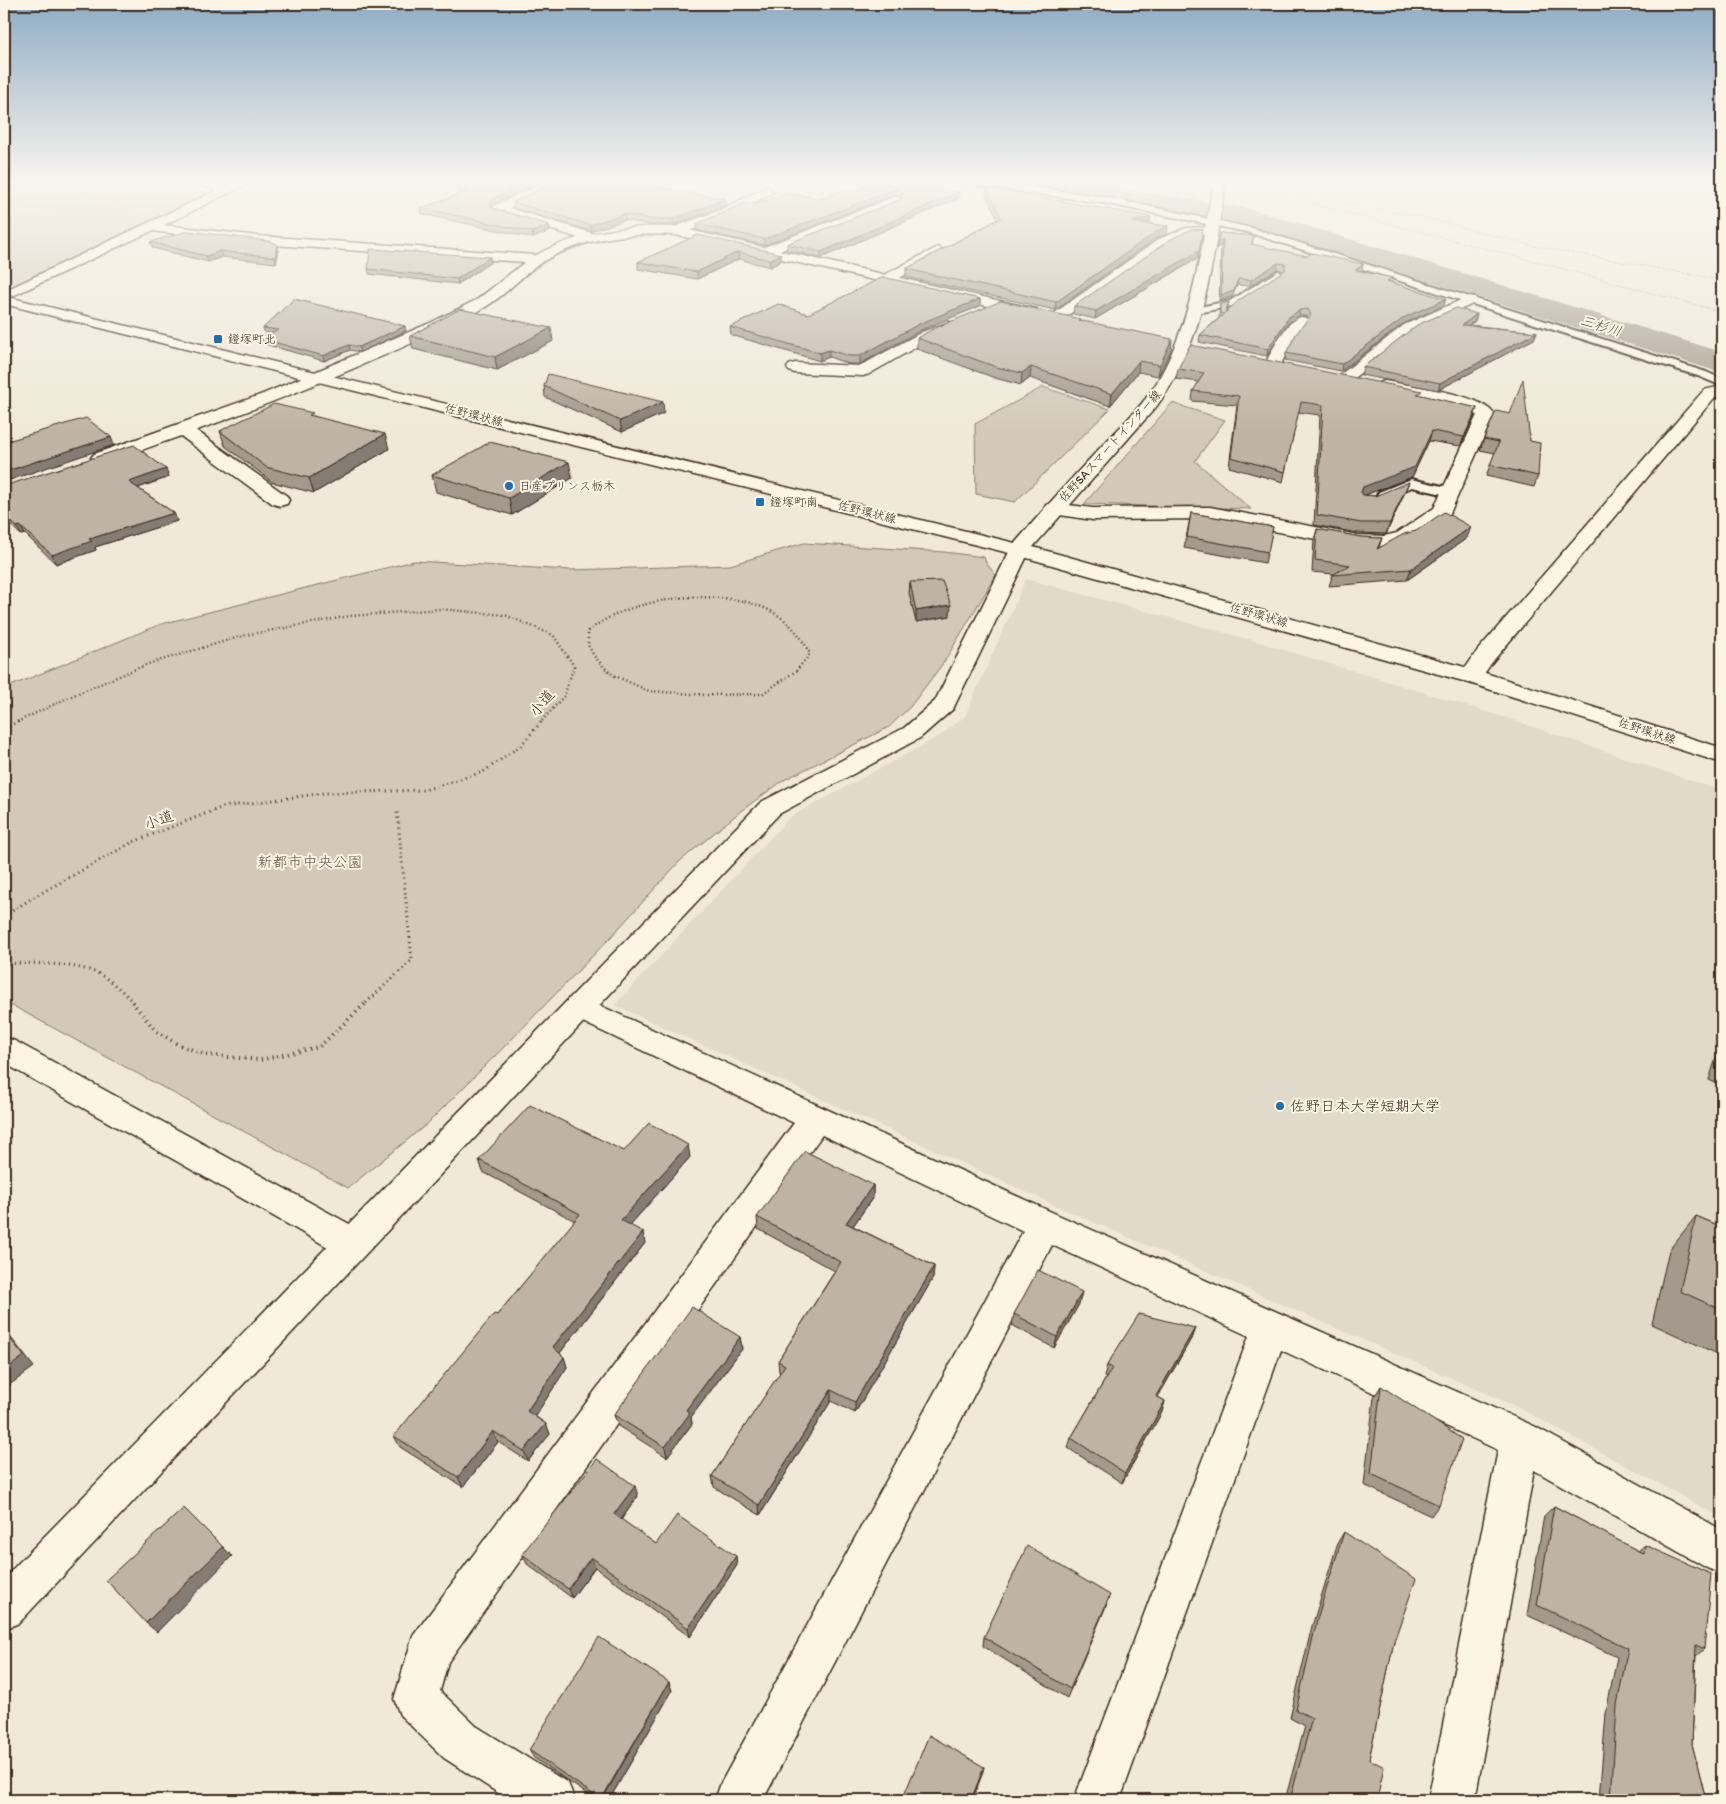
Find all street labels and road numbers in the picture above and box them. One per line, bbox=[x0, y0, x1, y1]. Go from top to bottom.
street label: 佐野SAスマートインター線 bbox=[1056, 387, 1164, 505]
street label: 佐野環状線 bbox=[443, 401, 505, 429]
street label: 佐野環状線 bbox=[836, 498, 898, 526]
street label: 佐野環状線 bbox=[1228, 600, 1290, 630]
street label: 小道 bbox=[525, 686, 559, 720]
street label: 佐野環状線 bbox=[1616, 715, 1678, 747]
street label: 小道 bbox=[142, 806, 176, 834]

